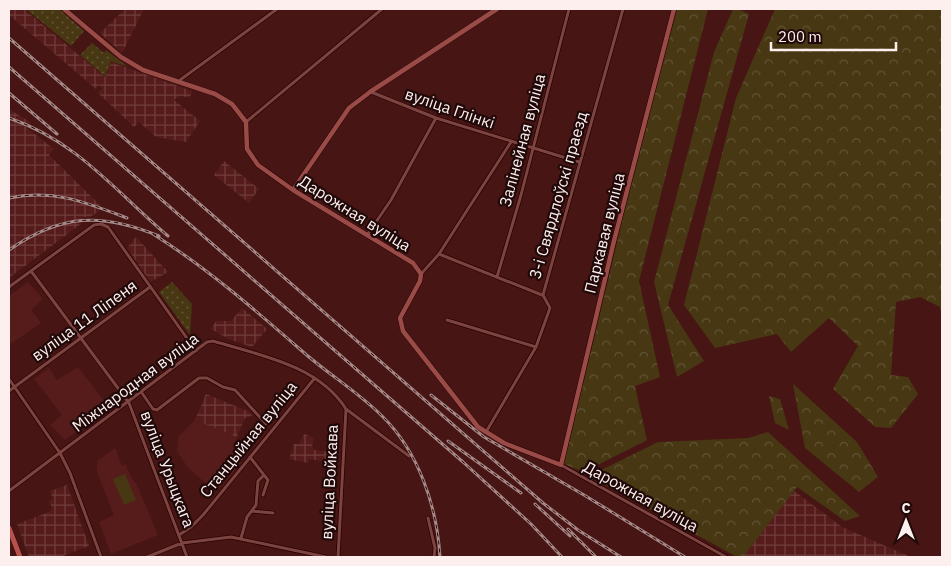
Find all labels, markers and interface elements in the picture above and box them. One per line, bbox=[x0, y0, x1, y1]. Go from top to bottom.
scale bar bbox=[771, 20, 896, 52]
text: 200 m bbox=[778, 27, 822, 46]
street label: Залінейная вуліца bbox=[495, 71, 549, 209]
street label: вуліца Глінкі bbox=[403, 83, 497, 133]
street label: 3-і Свярдлоўскі праезд bbox=[524, 108, 592, 281]
street label: Паркавая вуліца bbox=[579, 170, 629, 295]
street label: Дарожная вуліца bbox=[295, 171, 415, 256]
street label: вуліца 11 Ліпеня bbox=[27, 275, 141, 365]
street label: Міжнародная вуліца bbox=[68, 328, 202, 436]
street label: Станцыйная вуліца bbox=[195, 376, 301, 501]
street label: вуліца Урыцкага bbox=[137, 408, 200, 531]
street label: вуліца Войкава bbox=[316, 424, 342, 540]
street label: Дарожная вуліца bbox=[580, 456, 702, 536]
north arrow bbox=[881, 496, 931, 546]
text: С bbox=[901, 499, 911, 517]

